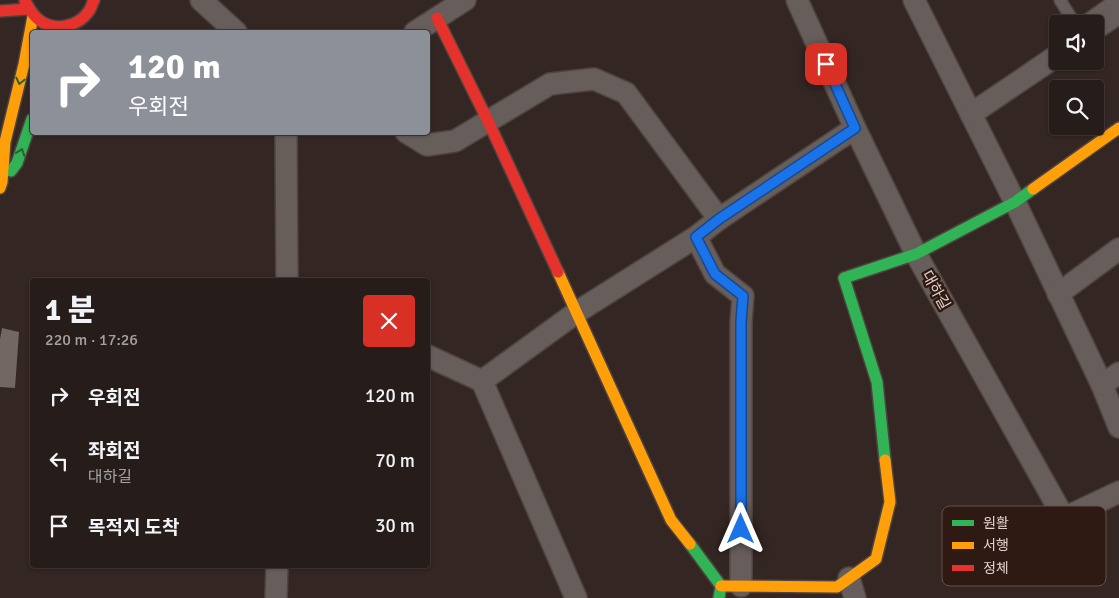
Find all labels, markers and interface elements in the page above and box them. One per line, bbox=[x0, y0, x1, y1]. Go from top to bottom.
map controls bbox=[1049, 15, 1104, 135]
button: sound bbox=[1049, 15, 1104, 70]
pin bbox=[805, 43, 847, 85]
text: 120 m bbox=[128, 45, 221, 88]
icon: right bbox=[45, 50, 110, 115]
icon: arrive bbox=[812, 50, 840, 78]
one-way arrow bbox=[15, 77, 26, 86]
button: search bbox=[1049, 80, 1104, 135]
text: 우회전 bbox=[128, 93, 189, 120]
one-way arrow bbox=[15, 149, 25, 157]
street label: 대하길 bbox=[918, 268, 954, 312]
text: 1 분 bbox=[45, 292, 95, 329]
button: close bbox=[363, 295, 415, 347]
text: 220 m · 17:26 bbox=[45, 330, 138, 350]
icon: right bbox=[45, 382, 73, 410]
text: 120 m bbox=[365, 384, 415, 408]
text: 우회전 bbox=[88, 386, 140, 410]
text: 좌회전 bbox=[88, 439, 140, 463]
icon: left bbox=[45, 447, 73, 475]
text: 70 m bbox=[375, 449, 415, 473]
text: 대하길 bbox=[88, 467, 132, 487]
position arrow bbox=[714, 502, 766, 554]
legend bbox=[942, 506, 1106, 586]
icon: arrive bbox=[45, 512, 73, 540]
text: 30 m bbox=[375, 514, 415, 538]
text: 원활 bbox=[983, 515, 1009, 532]
text: 목적지 도착 bbox=[88, 516, 180, 540]
text: 서행 bbox=[983, 537, 1009, 554]
text: 정체 bbox=[983, 560, 1009, 577]

